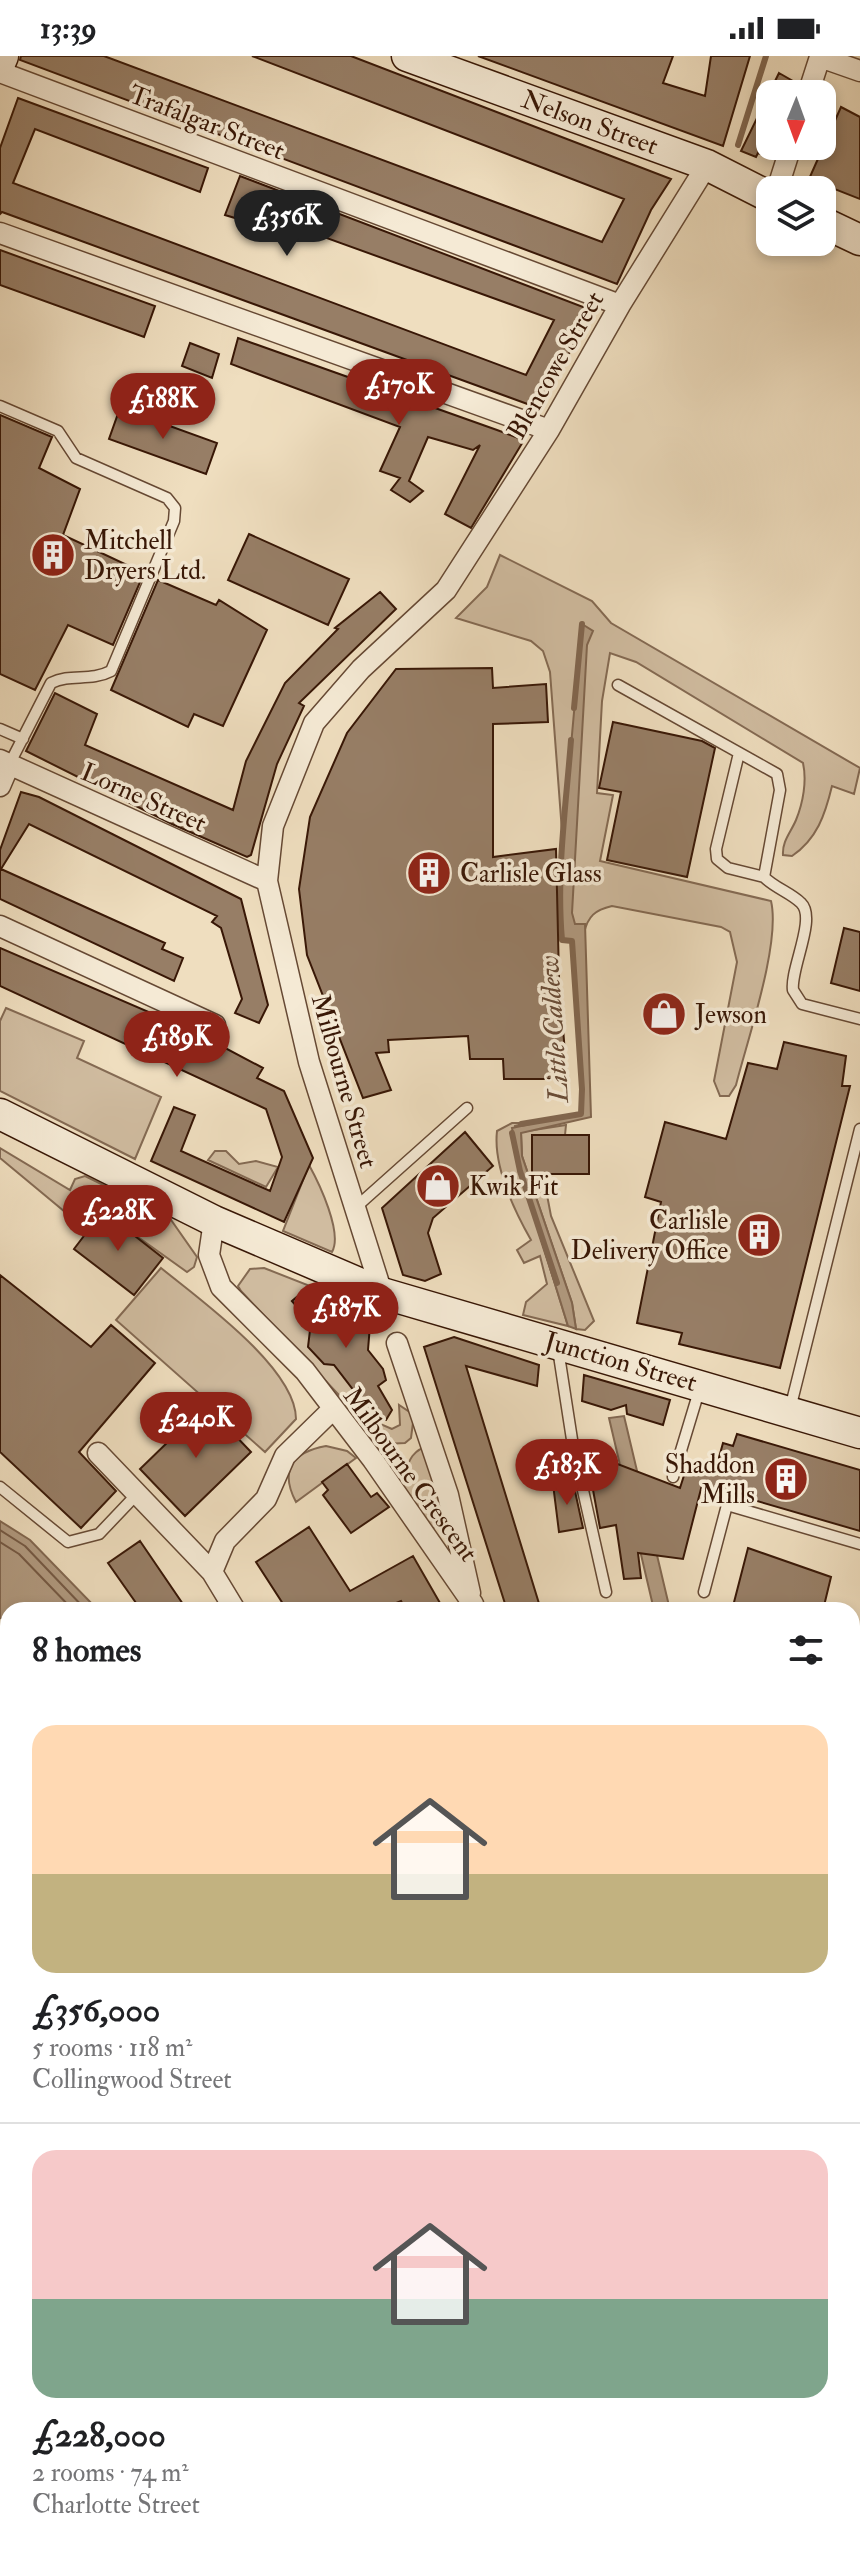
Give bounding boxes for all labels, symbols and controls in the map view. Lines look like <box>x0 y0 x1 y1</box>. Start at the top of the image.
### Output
text: 13:39 <box>40 10 97 47</box>
street label: Trafalgar Street <box>124 79 289 167</box>
north arrow <box>756 80 836 160</box>
map controls <box>756 80 836 256</box>
street label: Nelson Street <box>517 83 662 162</box>
button: layers <box>756 176 836 256</box>
pin: £356K <box>231 190 343 258</box>
text: £356K <box>252 200 322 232</box>
street label: Blencowe Street <box>501 286 611 445</box>
pin: £170K <box>343 359 455 427</box>
text: £170K <box>364 369 434 401</box>
pin: £188K <box>107 373 219 441</box>
text: £188K <box>128 383 198 415</box>
place label: Mitchell Dryers Ltd. <box>84 525 206 587</box>
building icon: Mitchell Dryers Ltd. <box>29 531 77 579</box>
street label: Lorne Street <box>76 756 211 840</box>
building icon: Carlisle Glass <box>405 849 453 897</box>
place label: Carlisle Glass <box>460 858 602 890</box>
water label: Little Caldew <box>532 954 577 1105</box>
shop icon: Jewson <box>640 990 688 1038</box>
street label: Milbourne Street <box>304 991 384 1172</box>
place label: Jewson <box>694 999 767 1031</box>
pin: £189K <box>121 1011 233 1079</box>
text: £189K <box>142 1021 212 1053</box>
shop icon: Kwik Fit <box>414 1162 462 1210</box>
place label: Kwik Fit <box>469 1171 559 1203</box>
pin: £228K <box>62 1185 174 1253</box>
text: £228K <box>81 1195 155 1227</box>
place label: Carlisle Delivery Office <box>571 1205 728 1267</box>
building icon: Carlisle Delivery Office <box>735 1211 783 1259</box>
pin: £187K <box>290 1282 402 1350</box>
text: £187K <box>311 1292 381 1324</box>
street label: Junction Street <box>540 1325 700 1399</box>
street label: Milbourne Crescent <box>336 1381 484 1568</box>
pin: £240K <box>140 1392 252 1460</box>
text: £240K <box>158 1402 234 1434</box>
pin: £183K <box>511 1439 623 1507</box>
text: £183K <box>533 1449 601 1481</box>
place label: Shaddon Mills <box>665 1449 755 1511</box>
building icon: Shaddon Mills <box>762 1455 810 1503</box>
icon: filters <box>784 1628 828 1672</box>
text: 8 homes <box>32 1629 141 1672</box>
icon: home <box>358 1777 502 1921</box>
text: £356,000 <box>32 1989 160 2032</box>
text: 5 rooms · 118 m² <box>32 2032 192 2064</box>
text: Collingwood Street <box>32 2064 232 2096</box>
icon: home <box>358 2202 502 2346</box>
text: £228,000 <box>32 2414 166 2457</box>
text: 2 rooms · 74 m² <box>32 2457 189 2489</box>
text: Charlotte Street <box>32 2489 200 2521</box>

